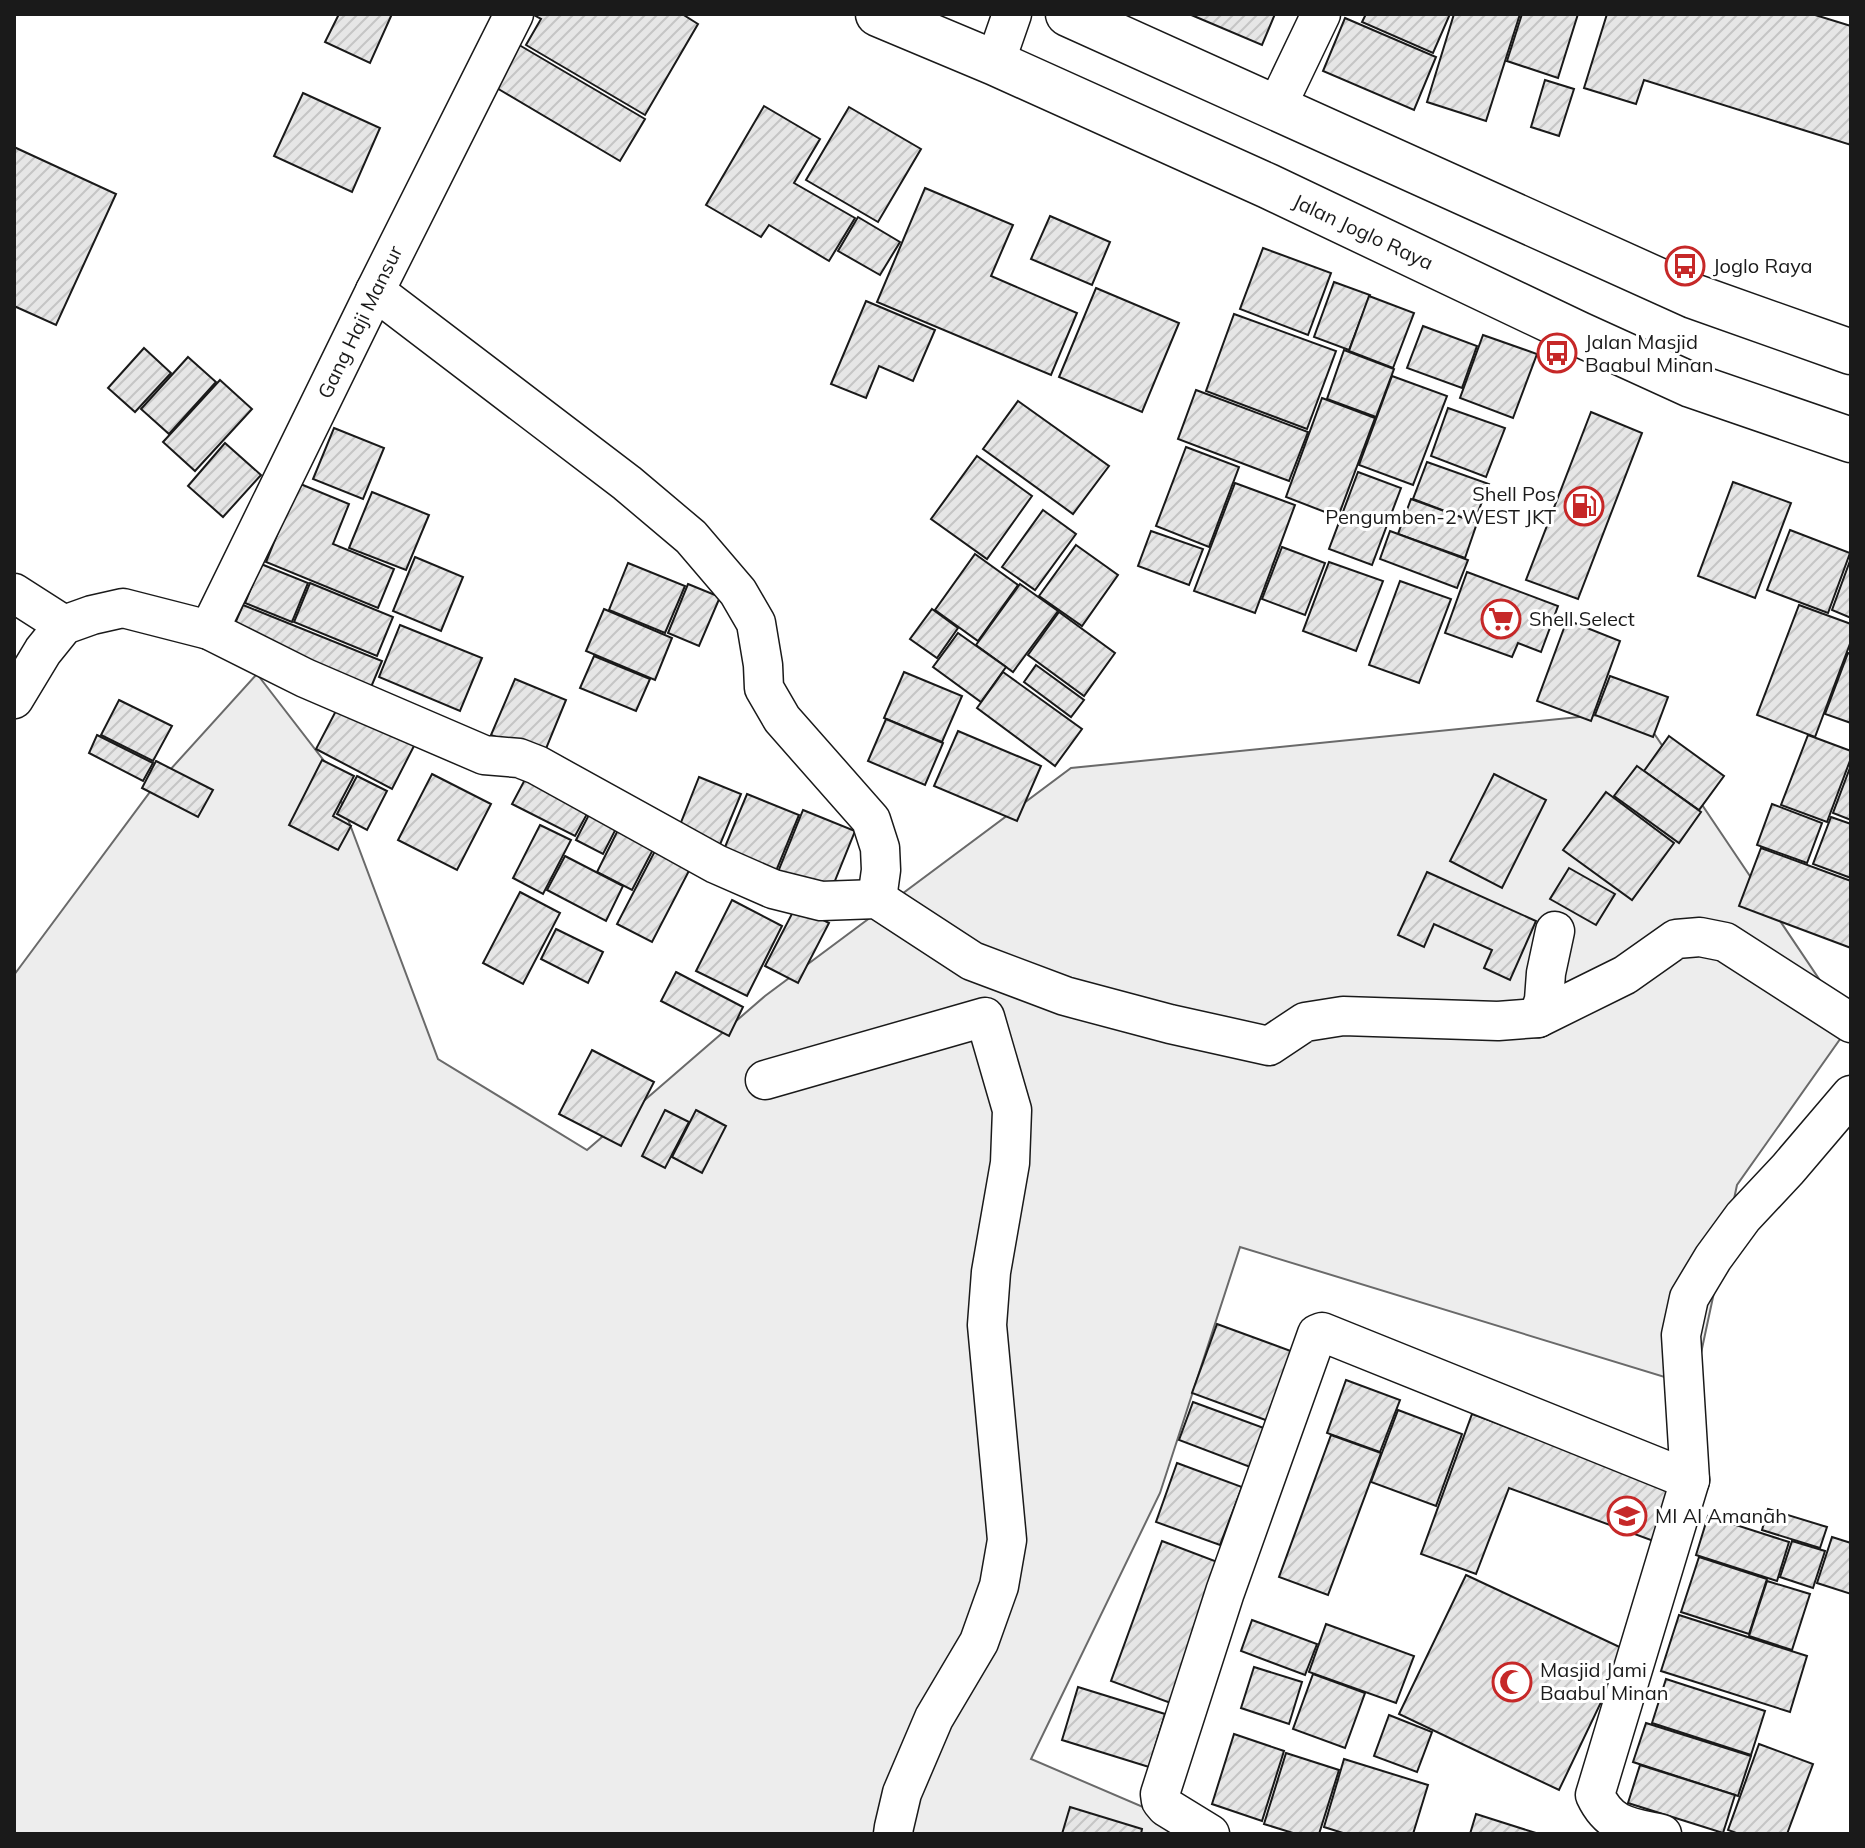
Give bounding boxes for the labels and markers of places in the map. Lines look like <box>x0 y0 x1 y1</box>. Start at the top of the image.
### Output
bus stop icon: Joglo Raya <box>1664 245 1706 287</box>
place label: Joglo Raya <box>1713 253 1813 278</box>
place label: Jalan Masjid Baabul Minan <box>1585 329 1713 377</box>
bus stop icon: Jalan Masjid Baabul Minan <box>1536 332 1578 374</box>
place label: Shell Pos Pengumben-2 WEST JKT <box>1325 481 1556 529</box>
fuel station icon: Shell Pos Pengumben-2 WEST JKT <box>1563 485 1605 527</box>
supermarket icon: Shell Select <box>1480 598 1522 640</box>
place label: Shell Select <box>1529 606 1635 631</box>
school or university icon: MI Al Amanah <box>1606 1495 1648 1537</box>
place label: MI Al Amanah <box>1655 1503 1787 1528</box>
place label: Masjid Jami Baabul Minan <box>1540 1657 1668 1705</box>
mosque icon: Masjid Jami Baabul Minan <box>1491 1661 1533 1703</box>

